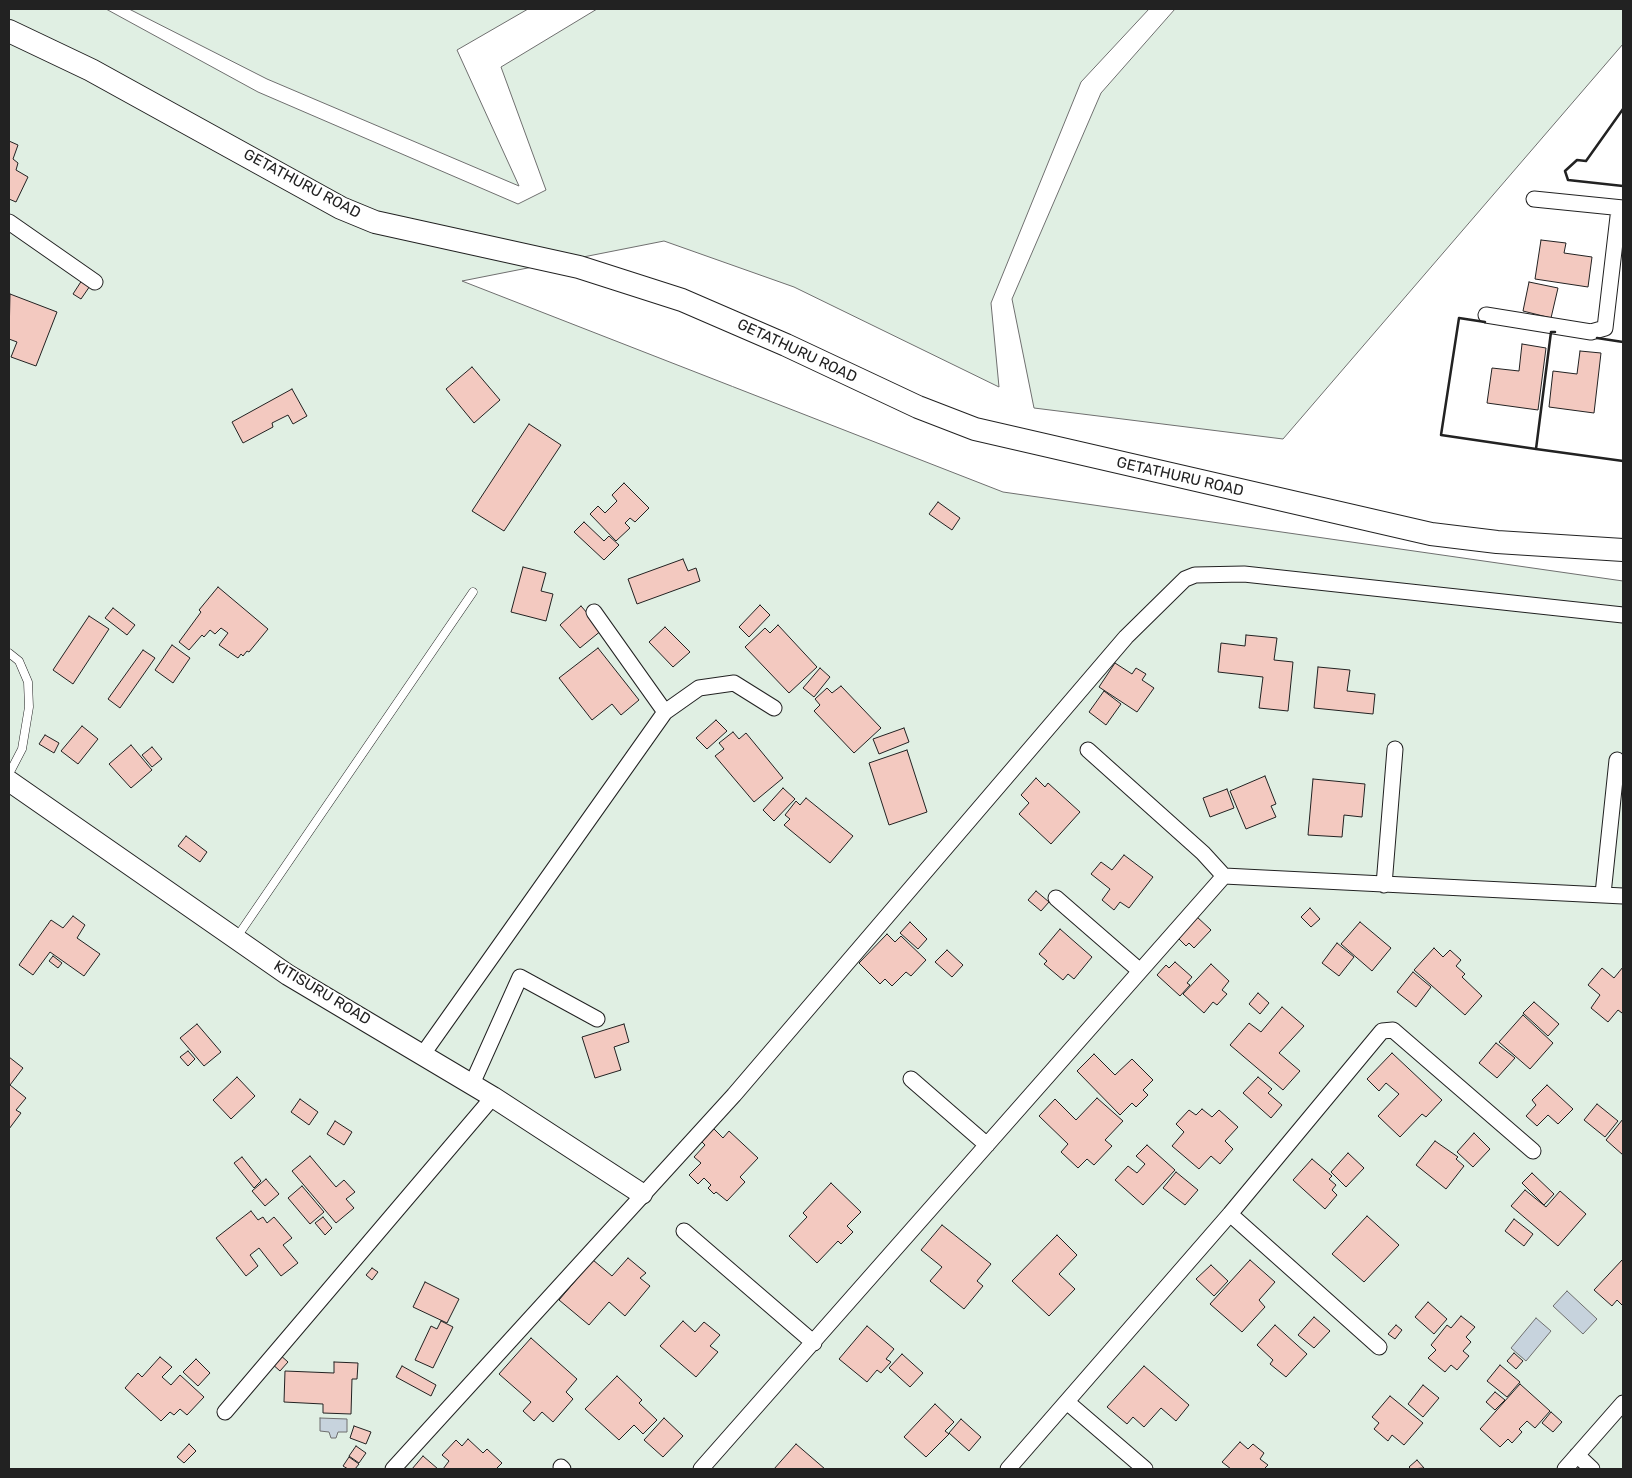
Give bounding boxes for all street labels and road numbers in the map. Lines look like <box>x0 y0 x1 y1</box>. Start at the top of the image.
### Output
street label: GETATHURU ROAD <box>240 146 364 222</box>
street label: GETATHURU ROAD <box>734 315 860 387</box>
street label: GETATHURU ROAD <box>1115 454 1245 500</box>
street label: KITISURU ROAD <box>270 957 374 1029</box>

